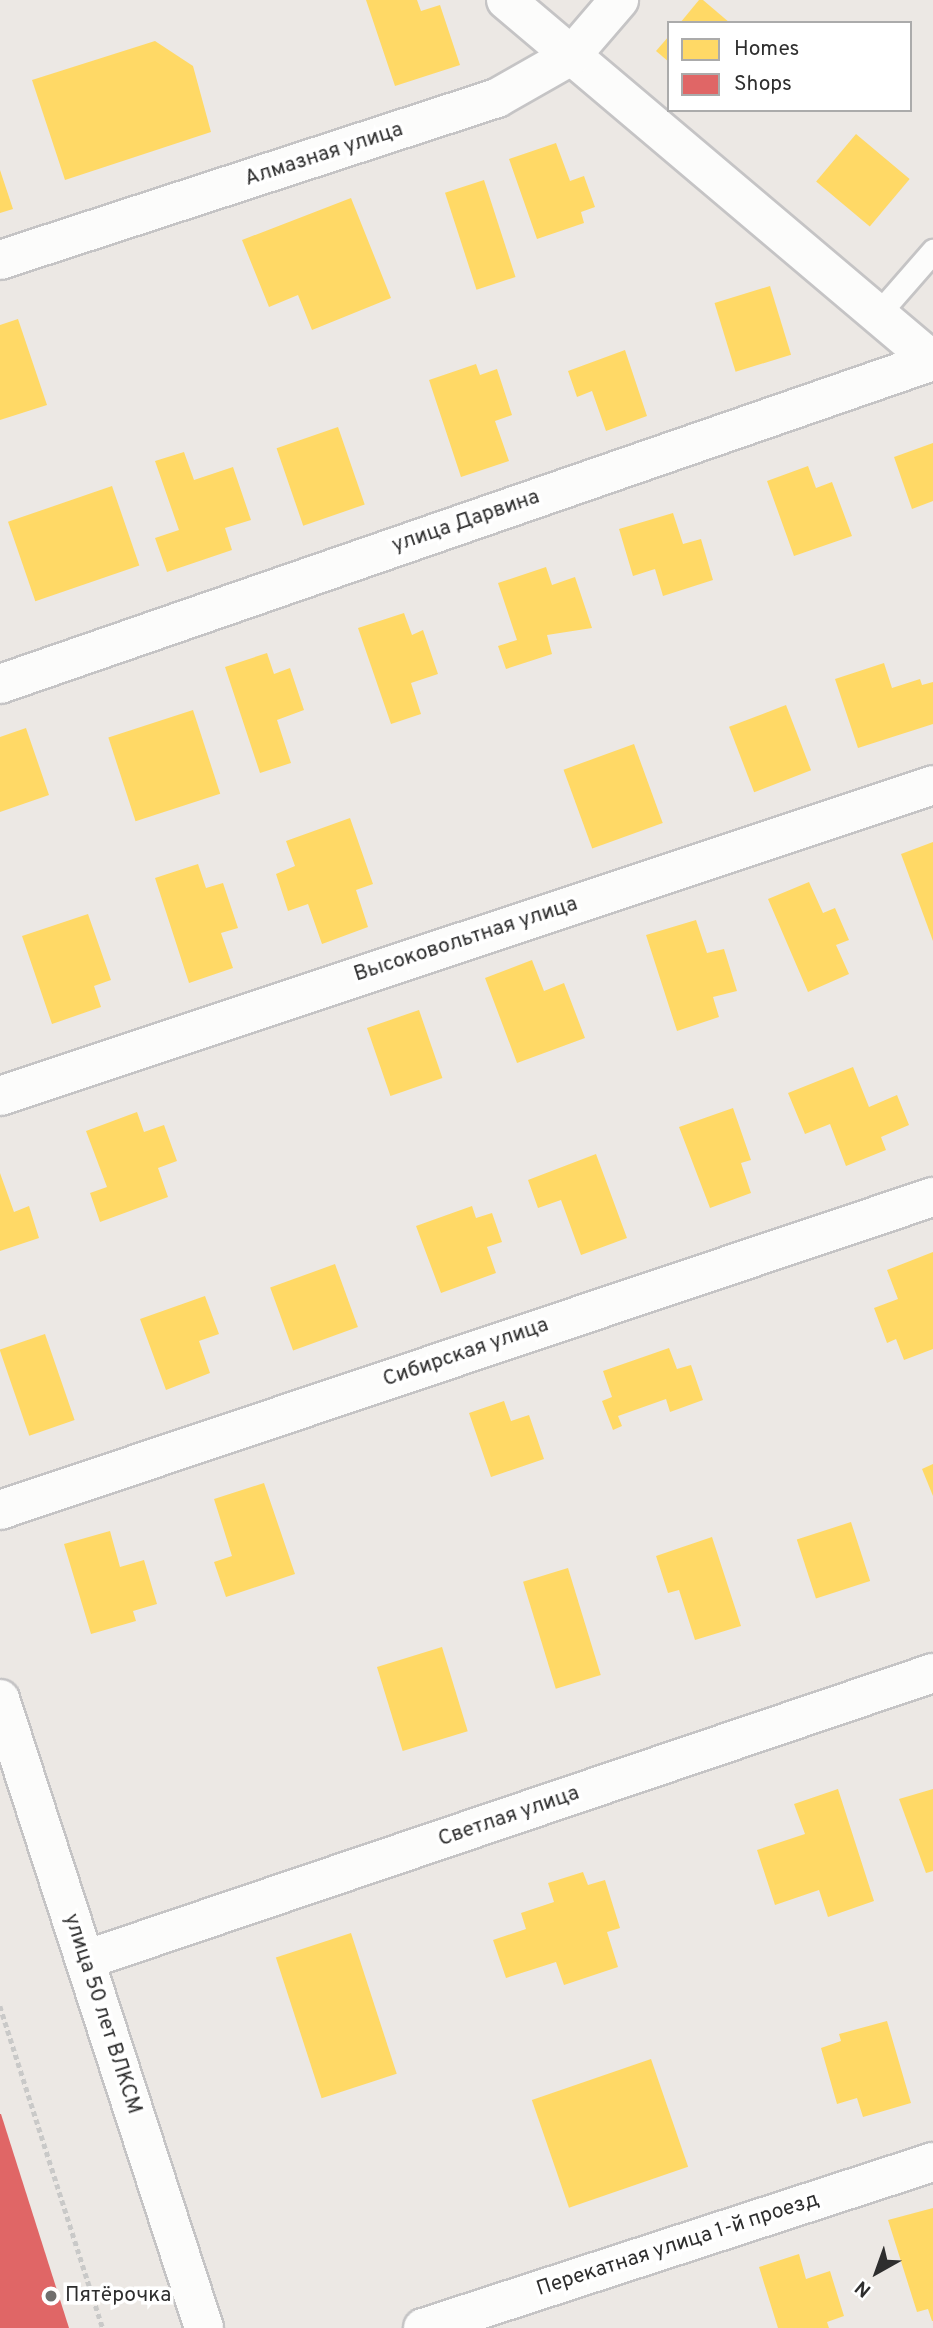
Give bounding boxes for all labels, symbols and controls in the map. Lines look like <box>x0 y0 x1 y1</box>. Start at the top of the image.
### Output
legend <box>667 21 912 112</box>
text: Homes <box>734 36 799 63</box>
text: Shops <box>734 71 792 98</box>
street label: Алмазная улица <box>242 118 406 192</box>
street label: улица Дарвина <box>389 485 543 559</box>
street label: Высоковольтная улица <box>351 892 581 988</box>
street label: Сибирская улица <box>380 1313 552 1393</box>
street label: Светлая улица <box>435 1781 583 1853</box>
street label: улица 50 лет ВЛКСМ <box>58 1911 146 2117</box>
street label: Перекатная улица 1-й проезд <box>534 2187 822 2303</box>
north arrow <box>842 2237 912 2307</box>
text: N <box>851 2275 876 2302</box>
place label: Пятёрочка <box>65 2283 171 2309</box>
marker: Пятёрочка <box>43 2288 59 2304</box>

